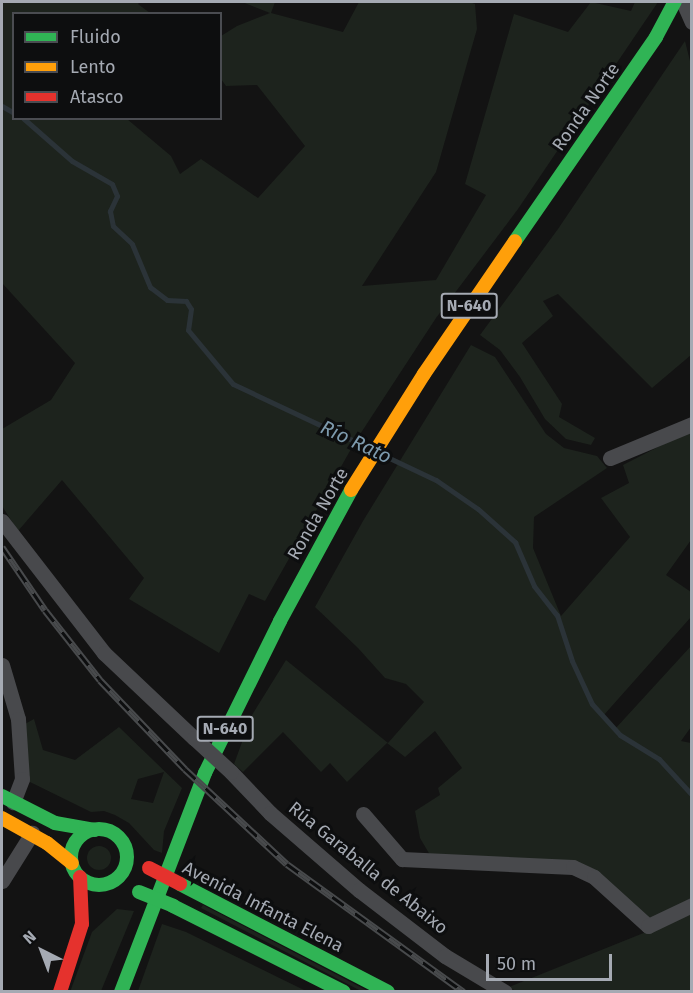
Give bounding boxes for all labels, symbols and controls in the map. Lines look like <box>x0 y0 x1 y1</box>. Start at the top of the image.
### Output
legend <box>12 12 222 120</box>
text: Fluido <box>70 26 121 48</box>
text: Lento <box>70 56 116 78</box>
street label: Ronda Norte <box>548 59 624 155</box>
text: Atasco <box>70 86 123 108</box>
road number: N-640 <box>440 293 498 319</box>
water label: Río Rato <box>317 415 395 469</box>
street label: Ronda Norte <box>283 464 353 564</box>
road number: N-640 <box>196 716 254 742</box>
street label: Rúa Garaballa de Abaixo <box>284 797 452 939</box>
street label: Avenida Infanta Elena <box>179 857 347 957</box>
north arrow <box>12 921 72 981</box>
text: N <box>19 927 40 948</box>
scale bar <box>489 942 615 980</box>
text: 50 m <box>497 953 536 975</box>

